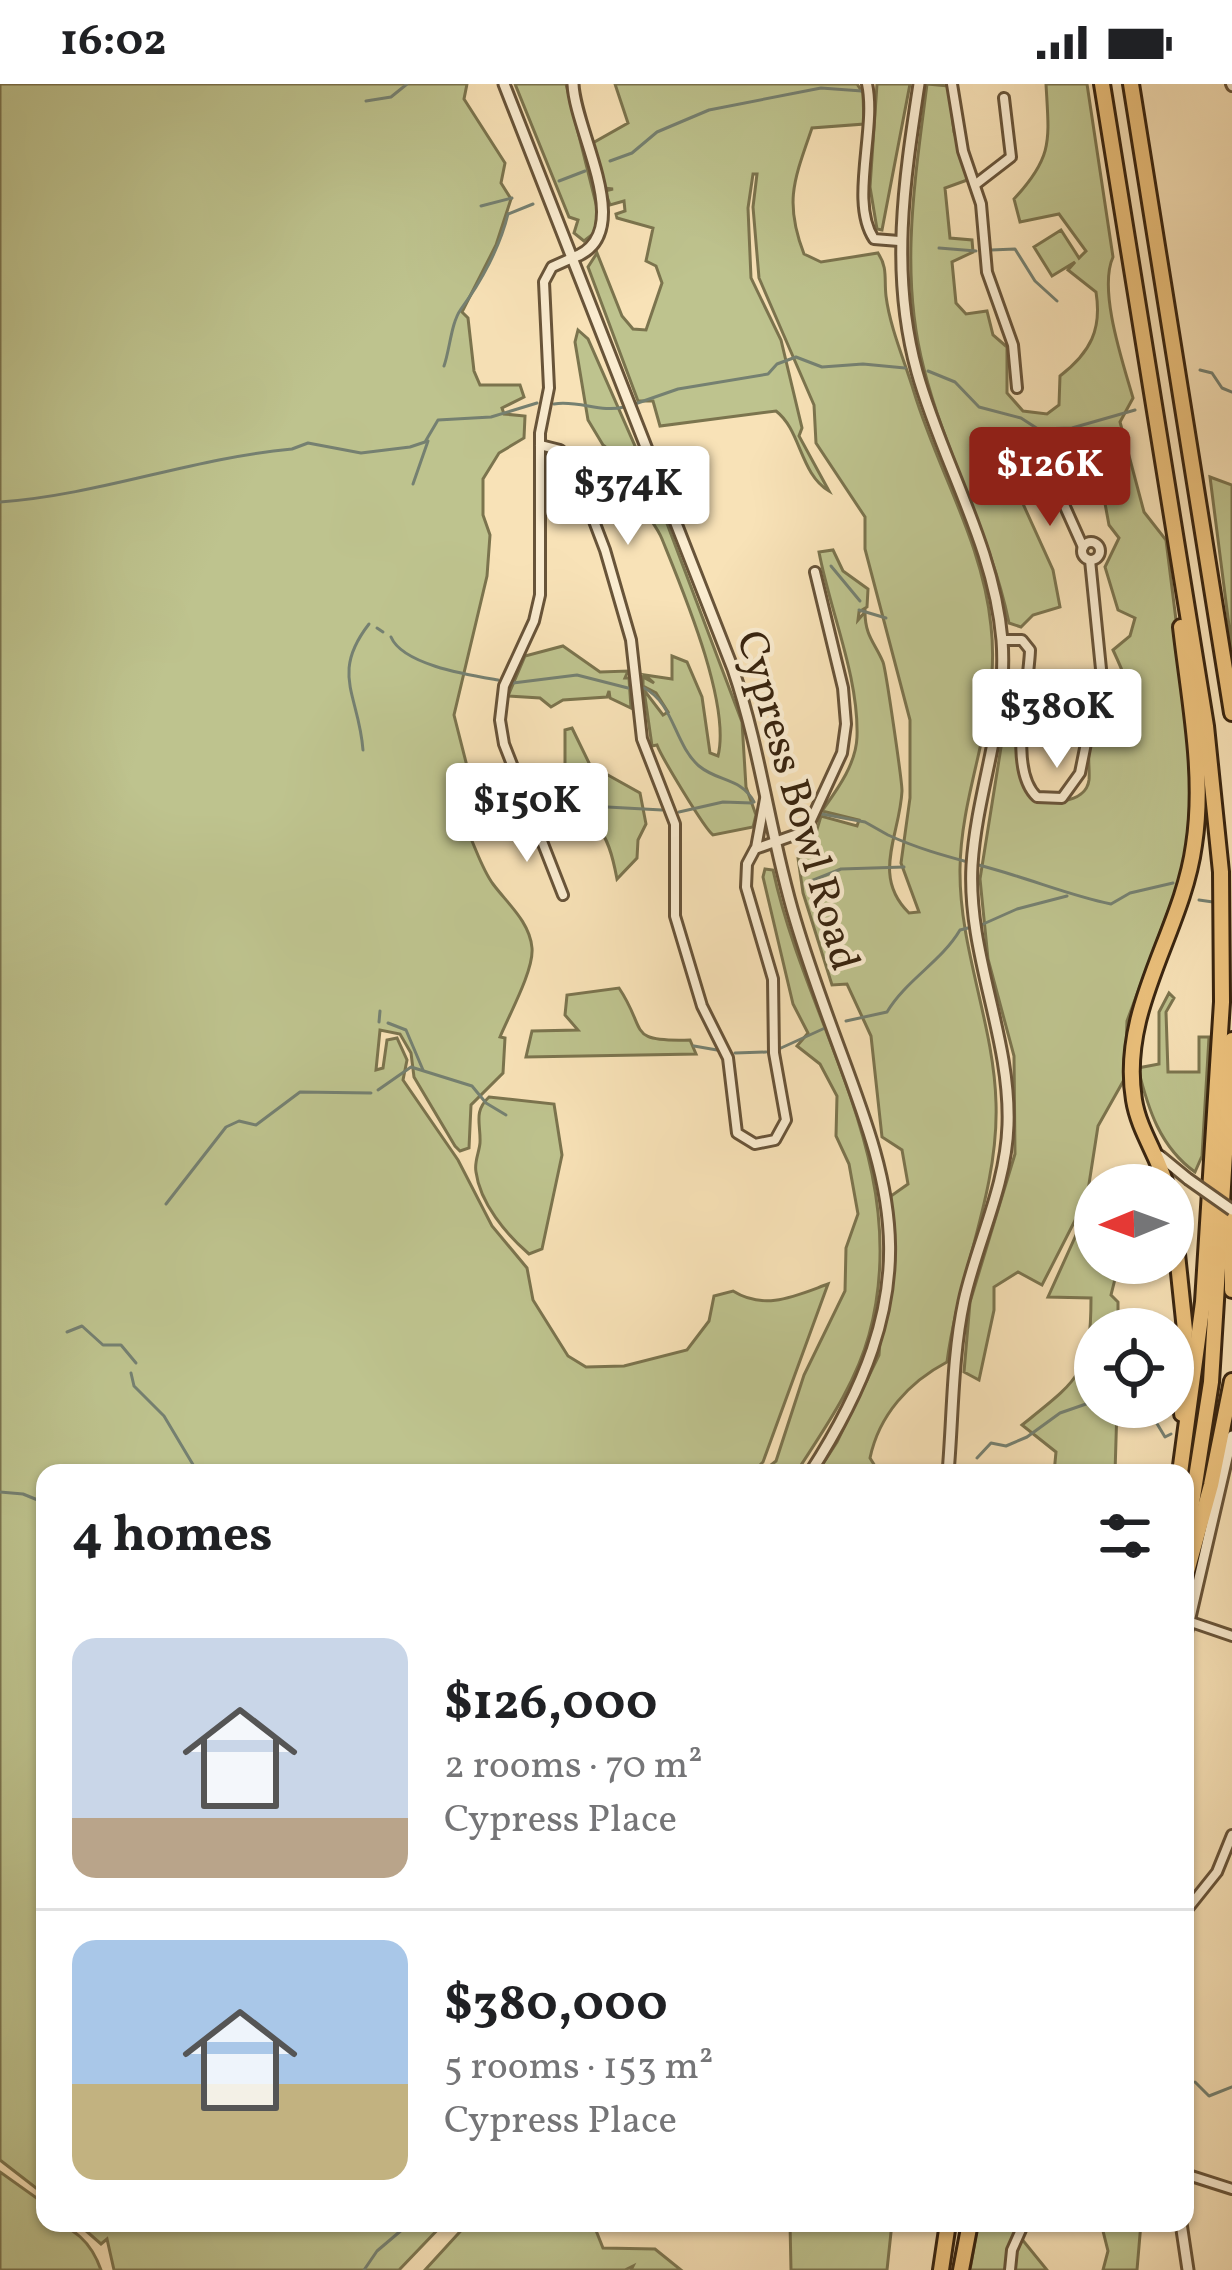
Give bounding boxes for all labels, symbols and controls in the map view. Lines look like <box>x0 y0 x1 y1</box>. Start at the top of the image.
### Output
text: 16:02 <box>60 11 167 74</box>
pin: $126K <box>966 427 1134 529</box>
text: $126K <box>996 439 1104 493</box>
pin: $374K <box>544 446 712 548</box>
text: $374K <box>573 458 683 512</box>
street label: Cypress Bowl Road <box>719 625 872 978</box>
pin: $380K <box>973 669 1141 771</box>
text: $380K <box>999 681 1115 735</box>
pin: $150K <box>443 763 611 865</box>
text: $150K <box>473 775 581 829</box>
north arrow <box>1074 1164 1194 1284</box>
map controls <box>1074 1164 1194 1428</box>
button: locate <box>1074 1308 1194 1428</box>
text: 4 homes <box>72 1501 273 1572</box>
icon: filters <box>1092 1503 1158 1569</box>
text: $126,000 <box>444 1669 657 1740</box>
icon: home <box>168 1686 312 1830</box>
text: 2 rooms · 70 m² <box>444 1740 703 1794</box>
text: Cypress Place <box>444 1794 677 1848</box>
text: $380,000 <box>444 1970 668 2041</box>
icon: home <box>168 1988 312 2132</box>
text: 5 rooms · 153 m² <box>444 2041 714 2095</box>
text: Cypress Place <box>444 2095 677 2149</box>

